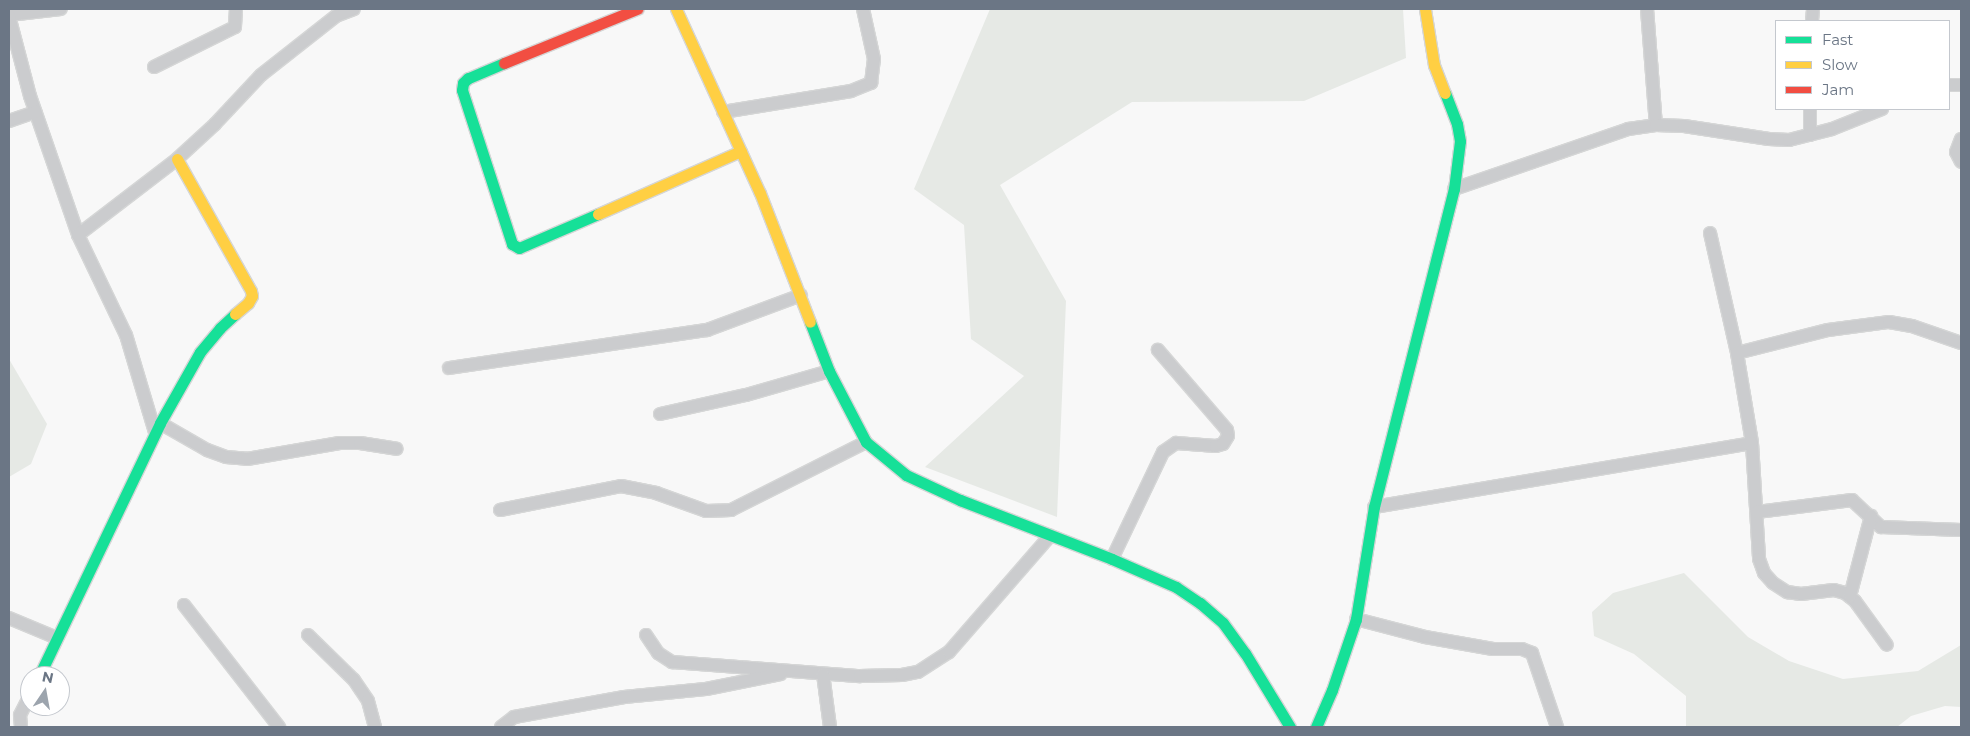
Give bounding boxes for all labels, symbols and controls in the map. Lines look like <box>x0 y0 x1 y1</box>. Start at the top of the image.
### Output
legend <box>1775 20 1950 110</box>
text: Fast <box>1822 30 1853 49</box>
text: Slow <box>1822 55 1858 74</box>
text: Jam <box>1822 80 1854 99</box>
north arrow <box>20 666 70 716</box>
text: N <box>41 667 55 687</box>

